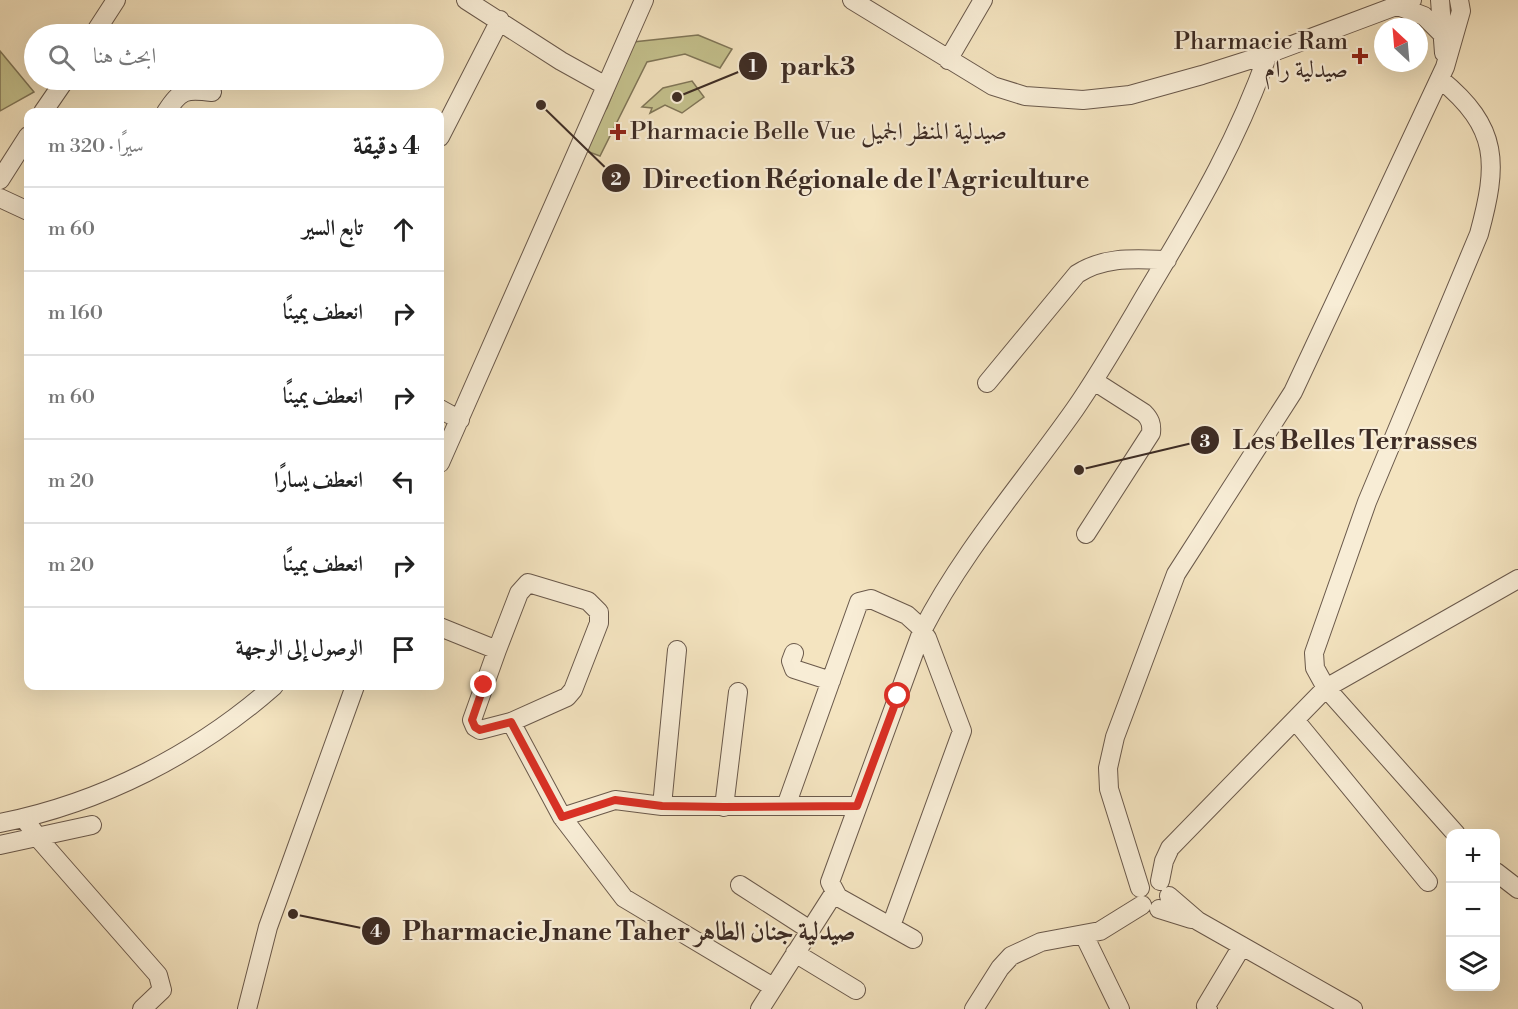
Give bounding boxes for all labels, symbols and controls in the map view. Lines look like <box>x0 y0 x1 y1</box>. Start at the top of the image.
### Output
north arrow <box>1374 18 1428 72</box>
search box <box>24 24 444 90</box>
place label: Pharmacie Ram صيدلية رام <box>1174 27 1348 90</box>
icon: search <box>45 41 78 74</box>
text: ابحث هنا <box>93 43 156 70</box>
callout: park3 <box>738 44 867 88</box>
marker: Pharmacie Ram صيدلية رام <box>1353 49 1367 63</box>
text: park3 <box>781 51 855 83</box>
text: 1 <box>749 55 758 78</box>
place label: Pharmacie Belle Vue صيدلية المنظر الجميل <box>630 117 1007 148</box>
marker: Pharmacie Belle Vue صيدلية المنظر الجميل <box>611 125 625 139</box>
text: 4 دقيقة <box>353 130 420 162</box>
text: سيرًا · 320 m <box>48 134 144 159</box>
callout: Direction Régionale de l'Agriculture <box>601 156 1102 200</box>
text: Direction Régionale de l'Agriculture <box>643 164 1089 196</box>
text: 2 <box>610 168 622 191</box>
icon: ahead <box>387 213 420 246</box>
text: تابع السير <box>302 215 363 242</box>
text: 60 m <box>48 217 95 242</box>
icon: right <box>387 297 420 330</box>
text: انعطف يمينًا <box>283 299 363 326</box>
text: 160 m <box>48 301 103 326</box>
icon: right <box>387 381 420 414</box>
text: انعطف يمينًا <box>283 383 363 410</box>
text: 60 m <box>48 385 95 410</box>
callout: Les Belles Terrasses <box>1190 418 1489 462</box>
text: Les Belles Terrasses <box>1232 425 1478 457</box>
text: 3 <box>1200 430 1211 453</box>
icon: left <box>387 465 420 498</box>
text: انعطف يسارًا <box>274 467 363 494</box>
text: 20 m <box>48 469 94 494</box>
icon: right <box>387 549 420 582</box>
text: انعطف يمينًا <box>283 551 363 578</box>
text: 20 m <box>48 553 94 578</box>
icon: arrive <box>387 633 420 666</box>
text: الوصول إلى الوجهة <box>235 635 363 662</box>
route end <box>470 671 496 697</box>
route start <box>884 682 910 708</box>
map controls <box>1446 829 1500 991</box>
button: + <box>1446 829 1500 883</box>
button: − <box>1446 883 1500 937</box>
callout: Pharmacie Jnane Taher صيدلية جنان الطاهر <box>361 909 868 953</box>
text: Pharmacie Jnane Taher صيدلية جنان الطاهر <box>402 916 856 948</box>
text: 4 <box>370 920 382 943</box>
button: layers <box>1446 937 1500 991</box>

